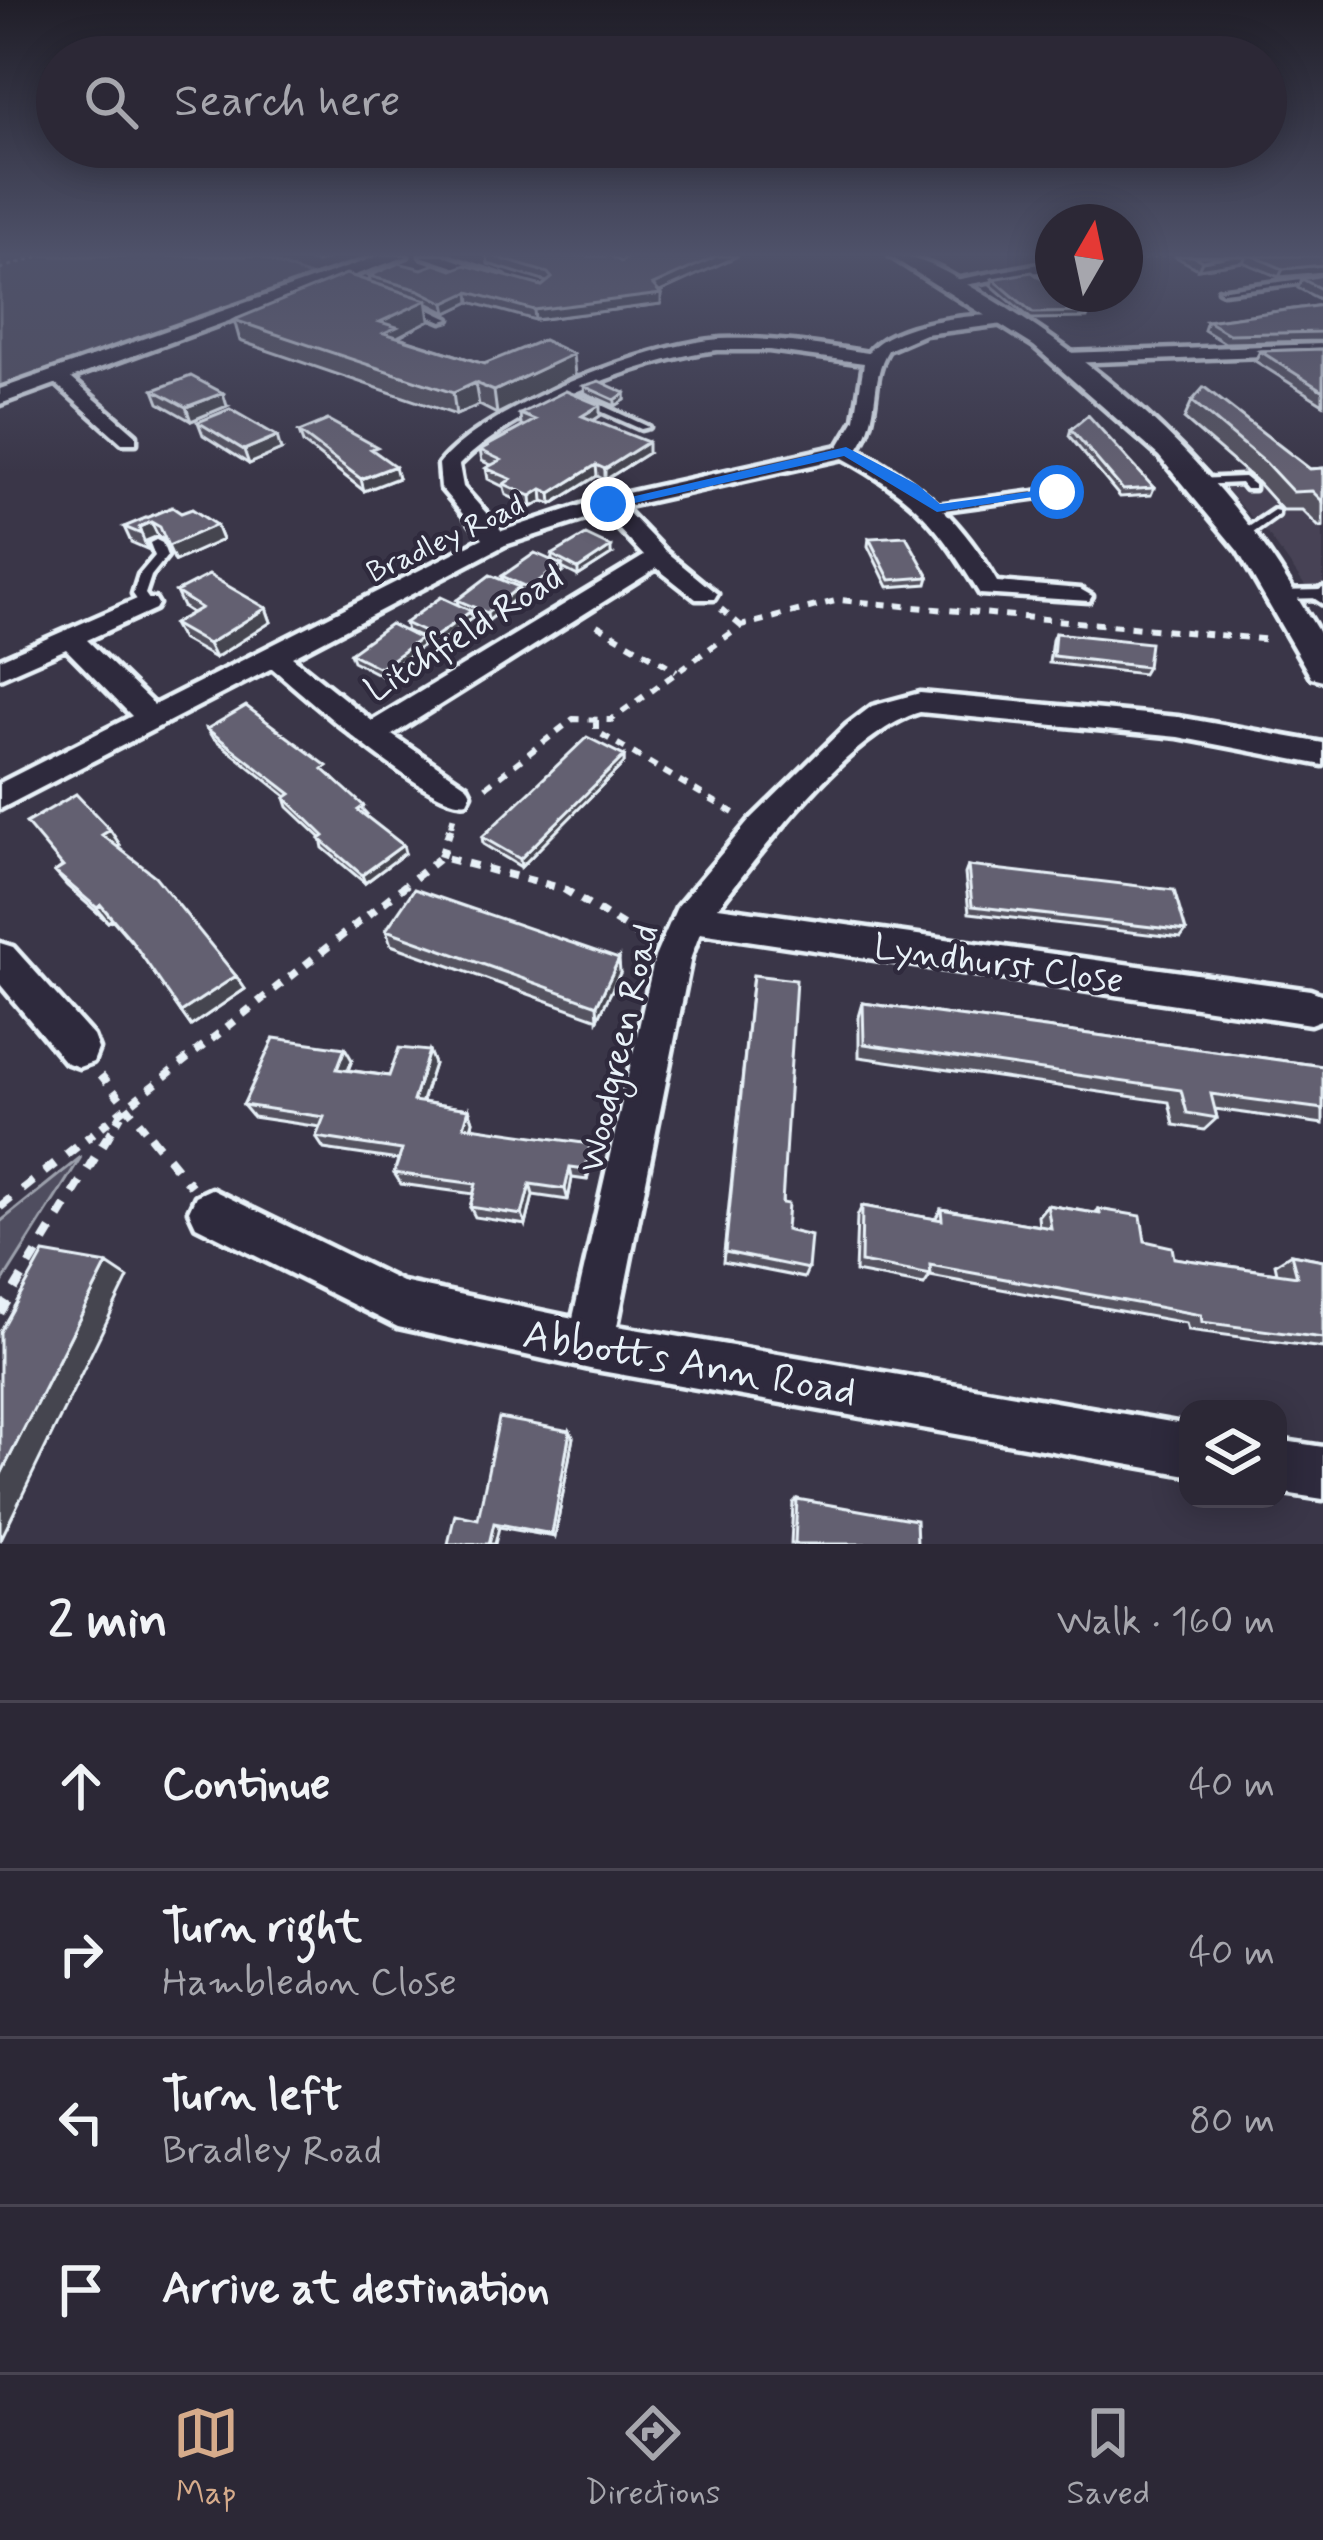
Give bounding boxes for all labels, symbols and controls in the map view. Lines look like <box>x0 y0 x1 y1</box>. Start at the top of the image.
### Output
search box <box>36 36 1287 168</box>
icon: search <box>78 69 144 135</box>
text: Search here <box>174 73 401 132</box>
north arrow <box>1035 204 1143 312</box>
route start <box>1030 465 1084 519</box>
route end <box>581 477 635 531</box>
street label: Bradley Road <box>361 486 531 593</box>
street label: Litchfield Road <box>357 555 573 715</box>
street label: Woodgreen Road <box>569 920 674 1178</box>
street label: Lyndhurst Close <box>871 925 1126 1006</box>
street label: Abbotts Ann Road <box>519 1308 860 1421</box>
map controls <box>1179 1400 1287 1508</box>
button: layers <box>1179 1400 1287 1508</box>
text: 2 min <box>48 1589 168 1655</box>
text: Walk · 160 m <box>1057 1597 1275 1648</box>
icon: ahead <box>48 1753 114 1819</box>
text: Continue <box>162 1756 330 1815</box>
text: 40 m <box>1188 1760 1275 1811</box>
text: Turn right <box>162 1899 362 1958</box>
icon: right <box>48 1921 114 1987</box>
text: 40 m <box>1188 1928 1275 1979</box>
text: Hambledon Close <box>162 1958 457 2009</box>
text: Turn left <box>162 2067 342 2126</box>
icon: left <box>48 2089 114 2155</box>
text: 80 m <box>1189 2096 1275 2147</box>
text: Bradley Road <box>162 2126 382 2177</box>
icon: arrive <box>48 2257 114 2323</box>
text: Arrive at destination <box>162 2260 550 2319</box>
tab: Map <box>173 2400 239 2516</box>
tab: Directions <box>585 2400 721 2516</box>
tab: Saved <box>1067 2400 1150 2516</box>

